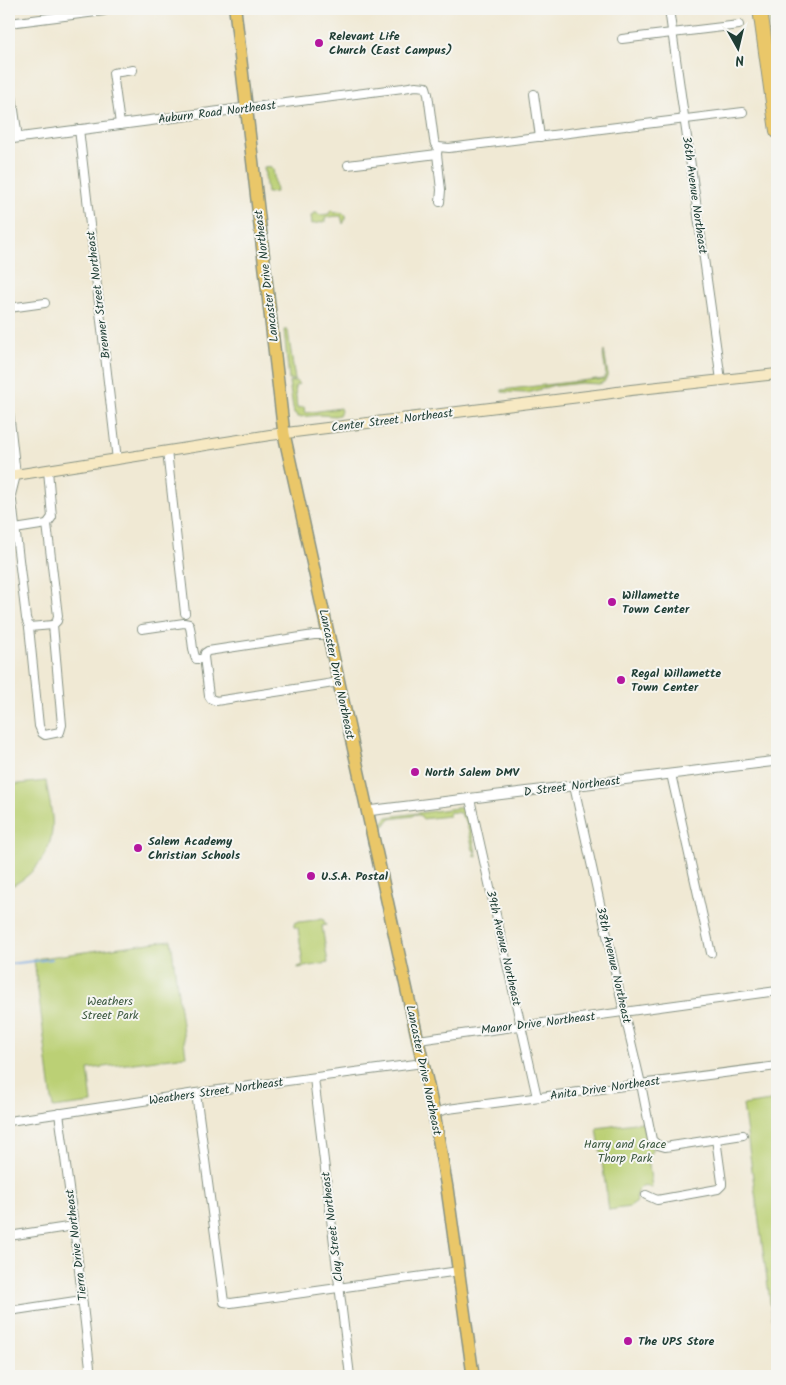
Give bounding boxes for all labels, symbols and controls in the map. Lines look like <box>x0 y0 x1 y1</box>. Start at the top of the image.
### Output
north arrow <box>714 22 764 72</box>
place label: Relevant Life Church (East Campus) <box>329 27 452 60</box>
marker: Relevant Life Church (East Campus) <box>313 37 325 49</box>
text: N <box>734 48 746 71</box>
street label: Auburn Road Northeast <box>157 96 277 129</box>
street label: 36th Avenue Northeast <box>677 135 712 256</box>
street label: Lancaster Drive Northeast <box>249 209 284 343</box>
street label: Brenner Street Northeast <box>81 230 116 360</box>
street label: Center Street Northeast <box>330 404 454 437</box>
place label: Willamette Town Center <box>622 586 690 619</box>
marker: Willamette Town Center <box>606 596 618 608</box>
street label: Lancaster Drive Northeast <box>313 607 360 741</box>
place label: Regal Willamette Town Center <box>631 664 721 697</box>
marker: Regal Willamette Town Center <box>615 674 627 686</box>
place label: North Salem DMV <box>425 763 520 782</box>
marker: North Salem DMV <box>409 766 421 778</box>
street label: D Street Northeast <box>523 771 622 802</box>
place label: Salem Academy Christian Schools <box>148 832 241 865</box>
marker: Salem Academy Christian Schools <box>132 842 144 854</box>
place label: U.S.A. Postal <box>321 867 389 886</box>
marker: U.S.A. Postal <box>305 870 317 882</box>
street label: 39th Avenue Northeast <box>481 888 526 1008</box>
street label: 38th Avenue Northeast <box>591 905 636 1026</box>
park label: Weathers Street Park <box>82 992 139 1025</box>
street label: Lancaster Drive Northeast <box>400 1003 447 1137</box>
street label: Manor Drive Northeast <box>480 1007 597 1040</box>
street label: Anita Drive Northeast <box>549 1071 662 1106</box>
street label: Weathers Street Northeast <box>148 1073 285 1110</box>
park label: Harry and Grace Thorp Park <box>584 1135 667 1168</box>
street label: Clay Street Northeast <box>316 1170 349 1283</box>
street label: Tierra Drive Northeast <box>60 1188 93 1302</box>
place label: The UPS Store <box>638 1332 715 1351</box>
marker: The UPS Store <box>622 1335 634 1347</box>

